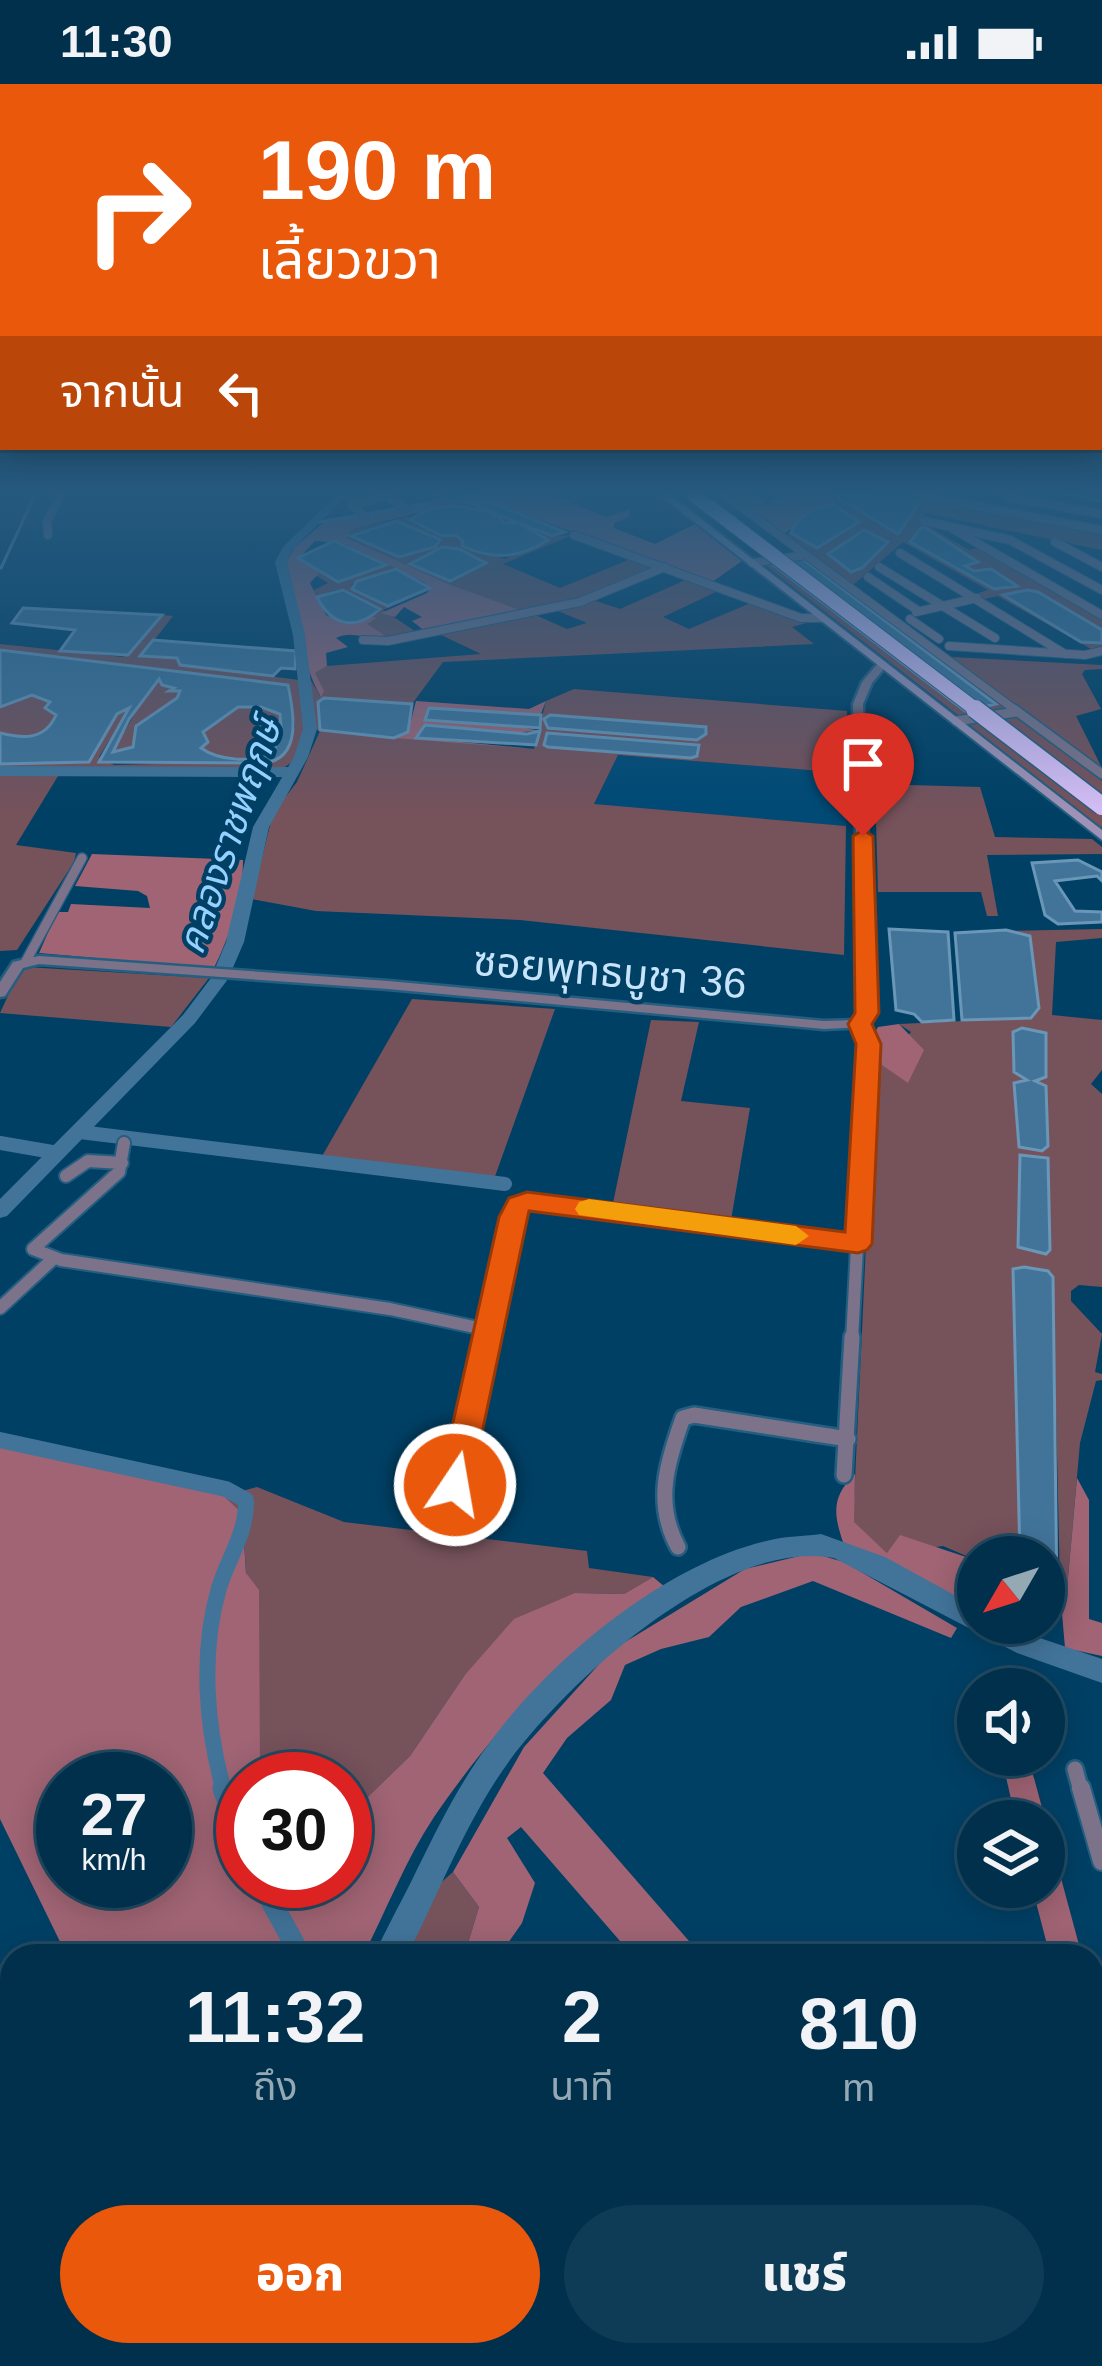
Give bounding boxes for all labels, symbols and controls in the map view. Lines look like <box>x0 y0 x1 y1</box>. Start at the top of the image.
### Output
text: 11:30 <box>60 16 173 67</box>
text: 190 m <box>258 123 496 217</box>
icon: right <box>60 132 216 288</box>
text: เลี้ยวขวา <box>258 229 441 289</box>
icon: left <box>208 360 274 426</box>
text: จากนั้น <box>60 366 184 417</box>
water label: คลองราชพฤกษ์ <box>169 707 291 959</box>
pin <box>812 713 914 836</box>
icon: arrive <box>830 731 896 797</box>
street label: ซอยพุทธบูชา 36 <box>471 937 748 1009</box>
position arrow <box>392 1422 518 1548</box>
north arrow <box>957 1536 1065 1644</box>
map controls <box>957 1536 1065 1908</box>
button: sound <box>957 1668 1065 1776</box>
speed limit sign: 30 <box>216 1752 372 1908</box>
text: 27 <box>81 1781 147 1848</box>
button: layers <box>957 1800 1065 1908</box>
text: km/h <box>81 1843 147 1876</box>
text: 11:32 <box>185 1977 365 2057</box>
text: 2 <box>562 1977 602 2057</box>
text: 810 <box>799 1984 919 2064</box>
text: ถึง <box>253 2065 297 2108</box>
text: นาที <box>550 2065 614 2108</box>
text: m <box>843 2066 875 2109</box>
button: ออก <box>60 2205 540 2343</box>
button: แชร์ <box>564 2205 1044 2343</box>

